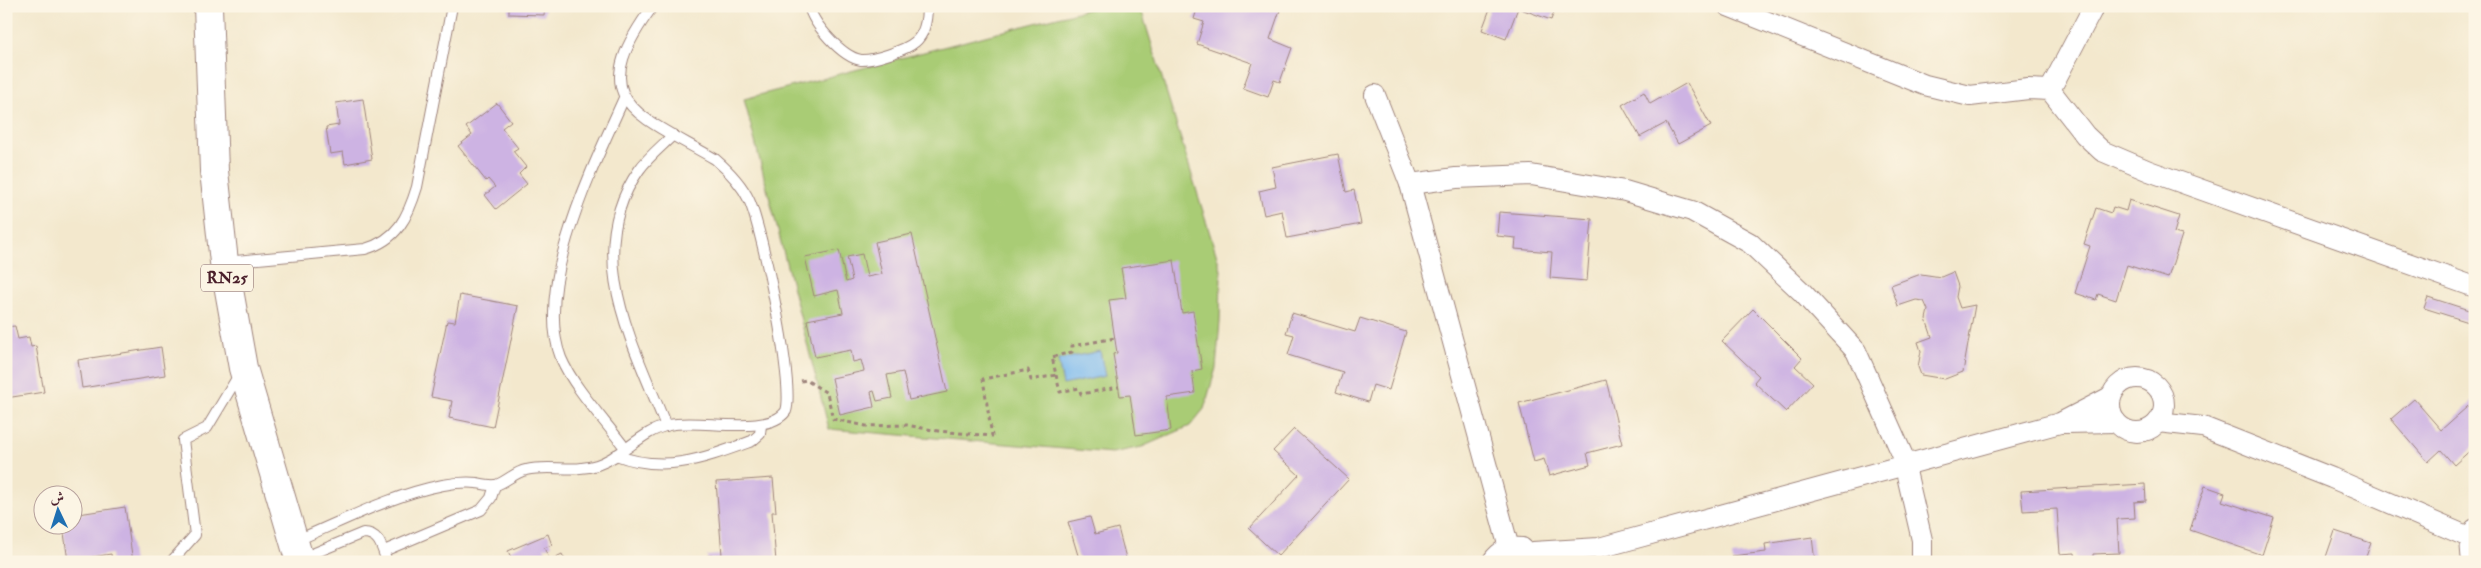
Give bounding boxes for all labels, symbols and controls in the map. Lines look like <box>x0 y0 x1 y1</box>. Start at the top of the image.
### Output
road number: RN25 <box>201 264 253 292</box>
north arrow <box>32 486 82 536</box>
text: ش <box>50 489 65 506</box>

